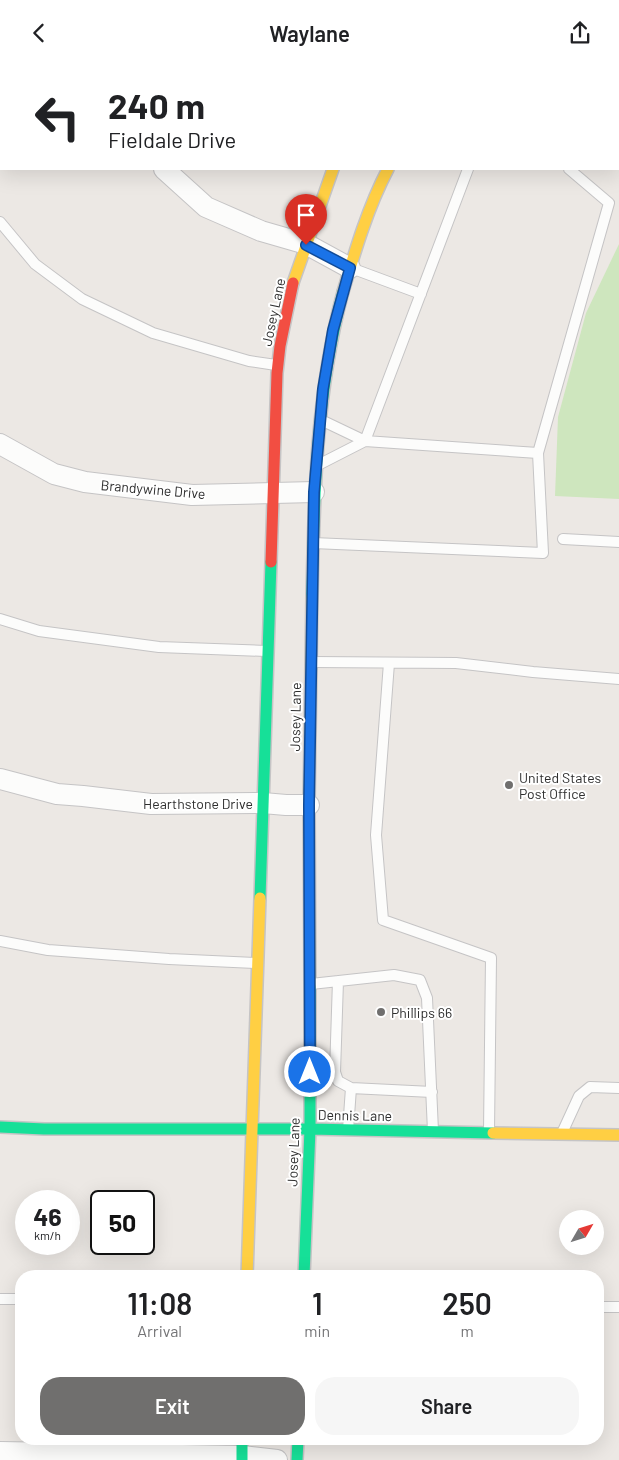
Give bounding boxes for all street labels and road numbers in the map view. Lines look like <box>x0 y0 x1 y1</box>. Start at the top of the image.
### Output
street label: Josey Lane <box>258 276 288 348</box>
street label: Brandywine Drive <box>100 476 206 502</box>
street label: Josey Lane <box>286 682 304 752</box>
street label: Hearthstone Drive <box>143 795 253 812</box>
street label: Dennis Lane <box>318 1106 392 1124</box>
street label: Josey Lane <box>283 1117 303 1187</box>

